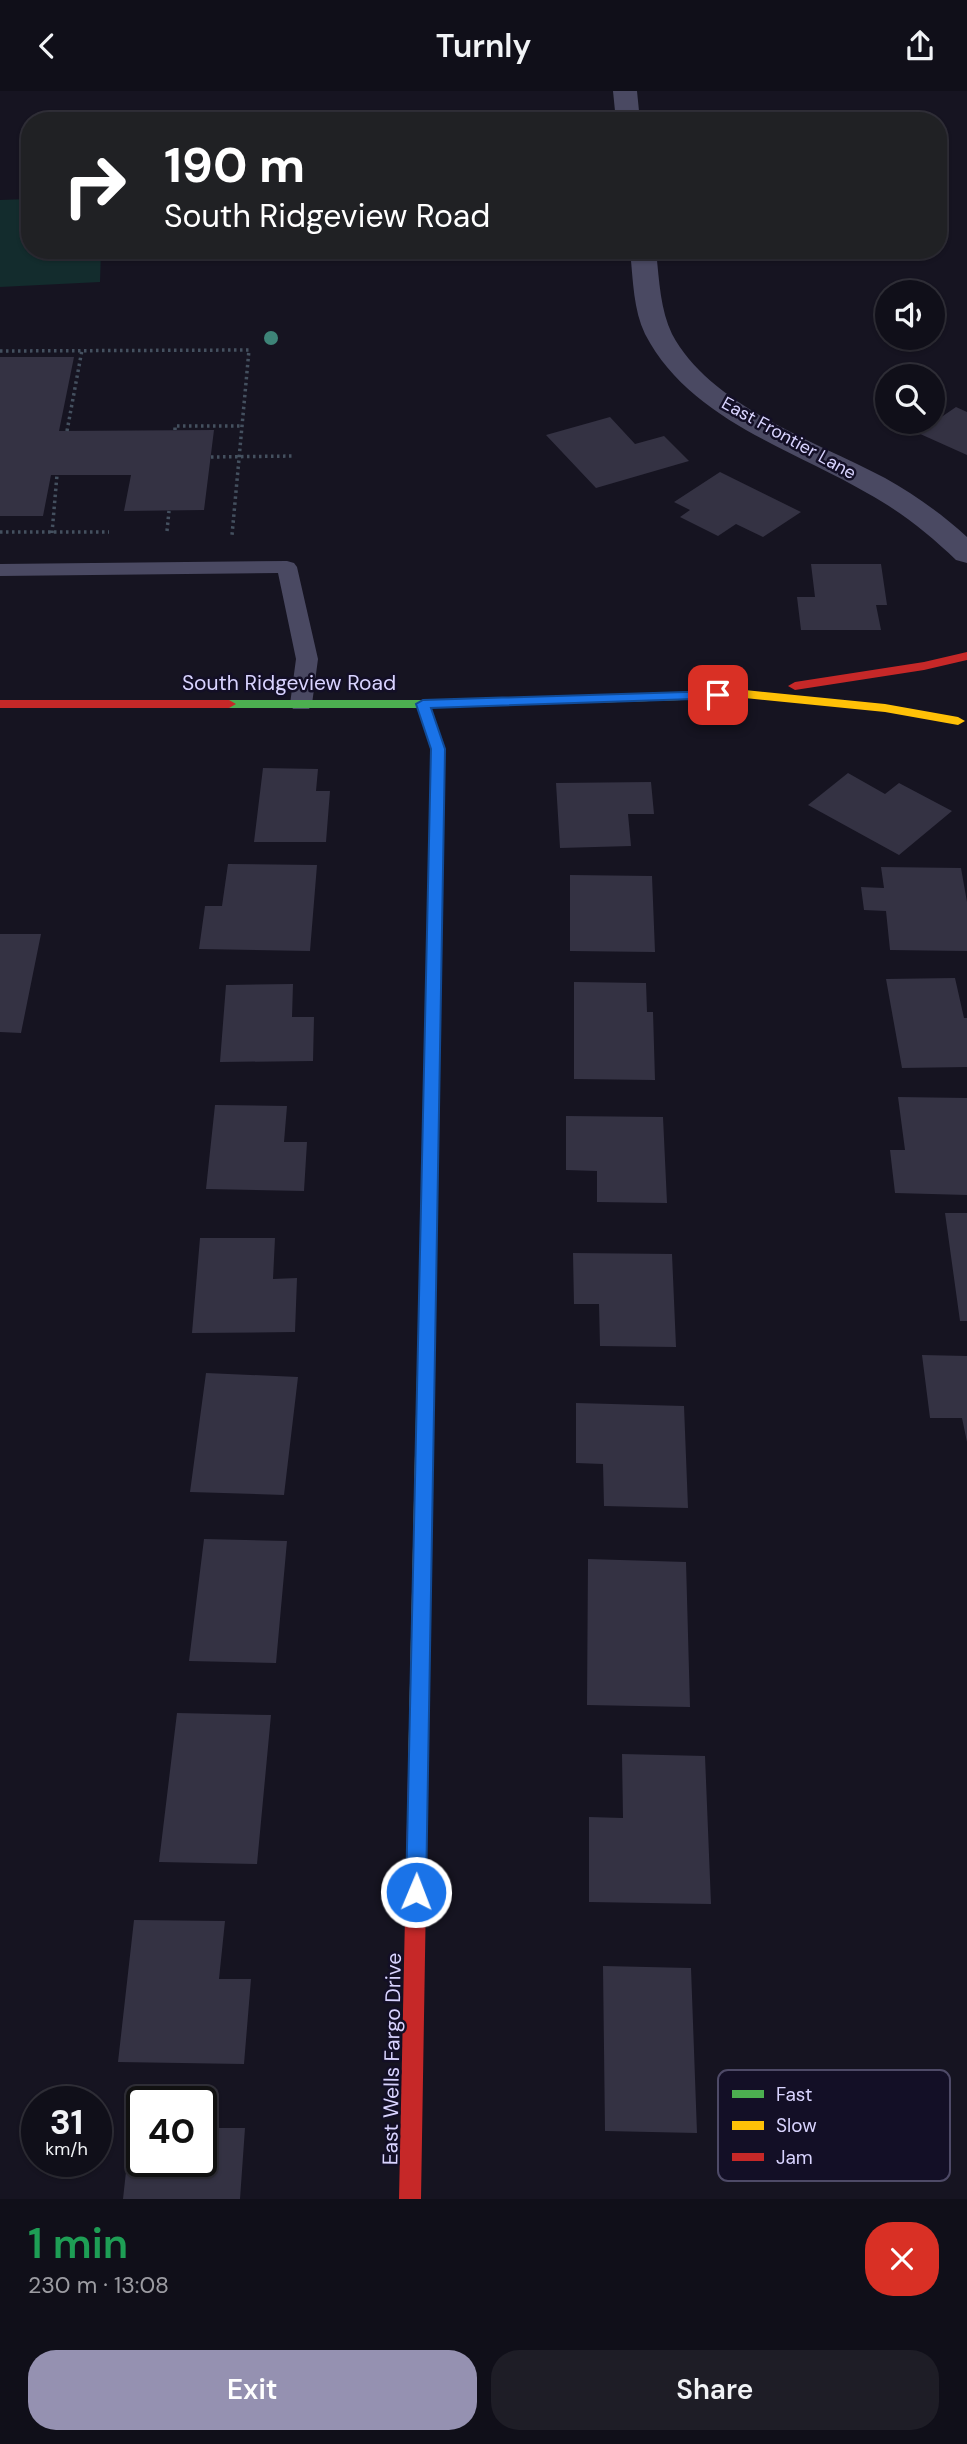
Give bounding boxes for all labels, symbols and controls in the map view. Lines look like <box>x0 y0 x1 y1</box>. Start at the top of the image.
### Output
text: Turnly <box>436 25 531 67</box>
icon: back <box>28 27 66 65</box>
icon: share <box>901 27 939 65</box>
text: 190 m <box>164 133 305 197</box>
icon: right <box>49 140 140 231</box>
text: South Ridgeview Road <box>164 195 490 237</box>
map controls <box>875 280 945 434</box>
button: sound <box>875 280 945 350</box>
button: search <box>875 364 945 434</box>
street label: East Frontier Lane <box>717 391 861 485</box>
pin <box>688 665 748 725</box>
street label: South Ridgeview Road <box>182 669 396 697</box>
icon: arrive <box>699 676 737 714</box>
position arrow <box>379 1855 453 1929</box>
street label: East Wells Fargo Drive <box>376 1953 408 2165</box>
legend <box>718 2070 950 2181</box>
text: Fast <box>776 2082 812 2107</box>
speed limit sign: 40 <box>126 2086 217 2177</box>
text: 31 <box>50 2099 83 2145</box>
text: Slow <box>776 2113 817 2138</box>
text: km/h <box>45 2137 88 2161</box>
text: Jam <box>776 2145 813 2170</box>
text: 1 min <box>28 2216 128 2271</box>
button: close <box>865 2222 939 2296</box>
text: 230 m · 13:08 <box>28 2270 169 2300</box>
button: Exit <box>28 2350 477 2430</box>
button: Share <box>491 2350 939 2430</box>

